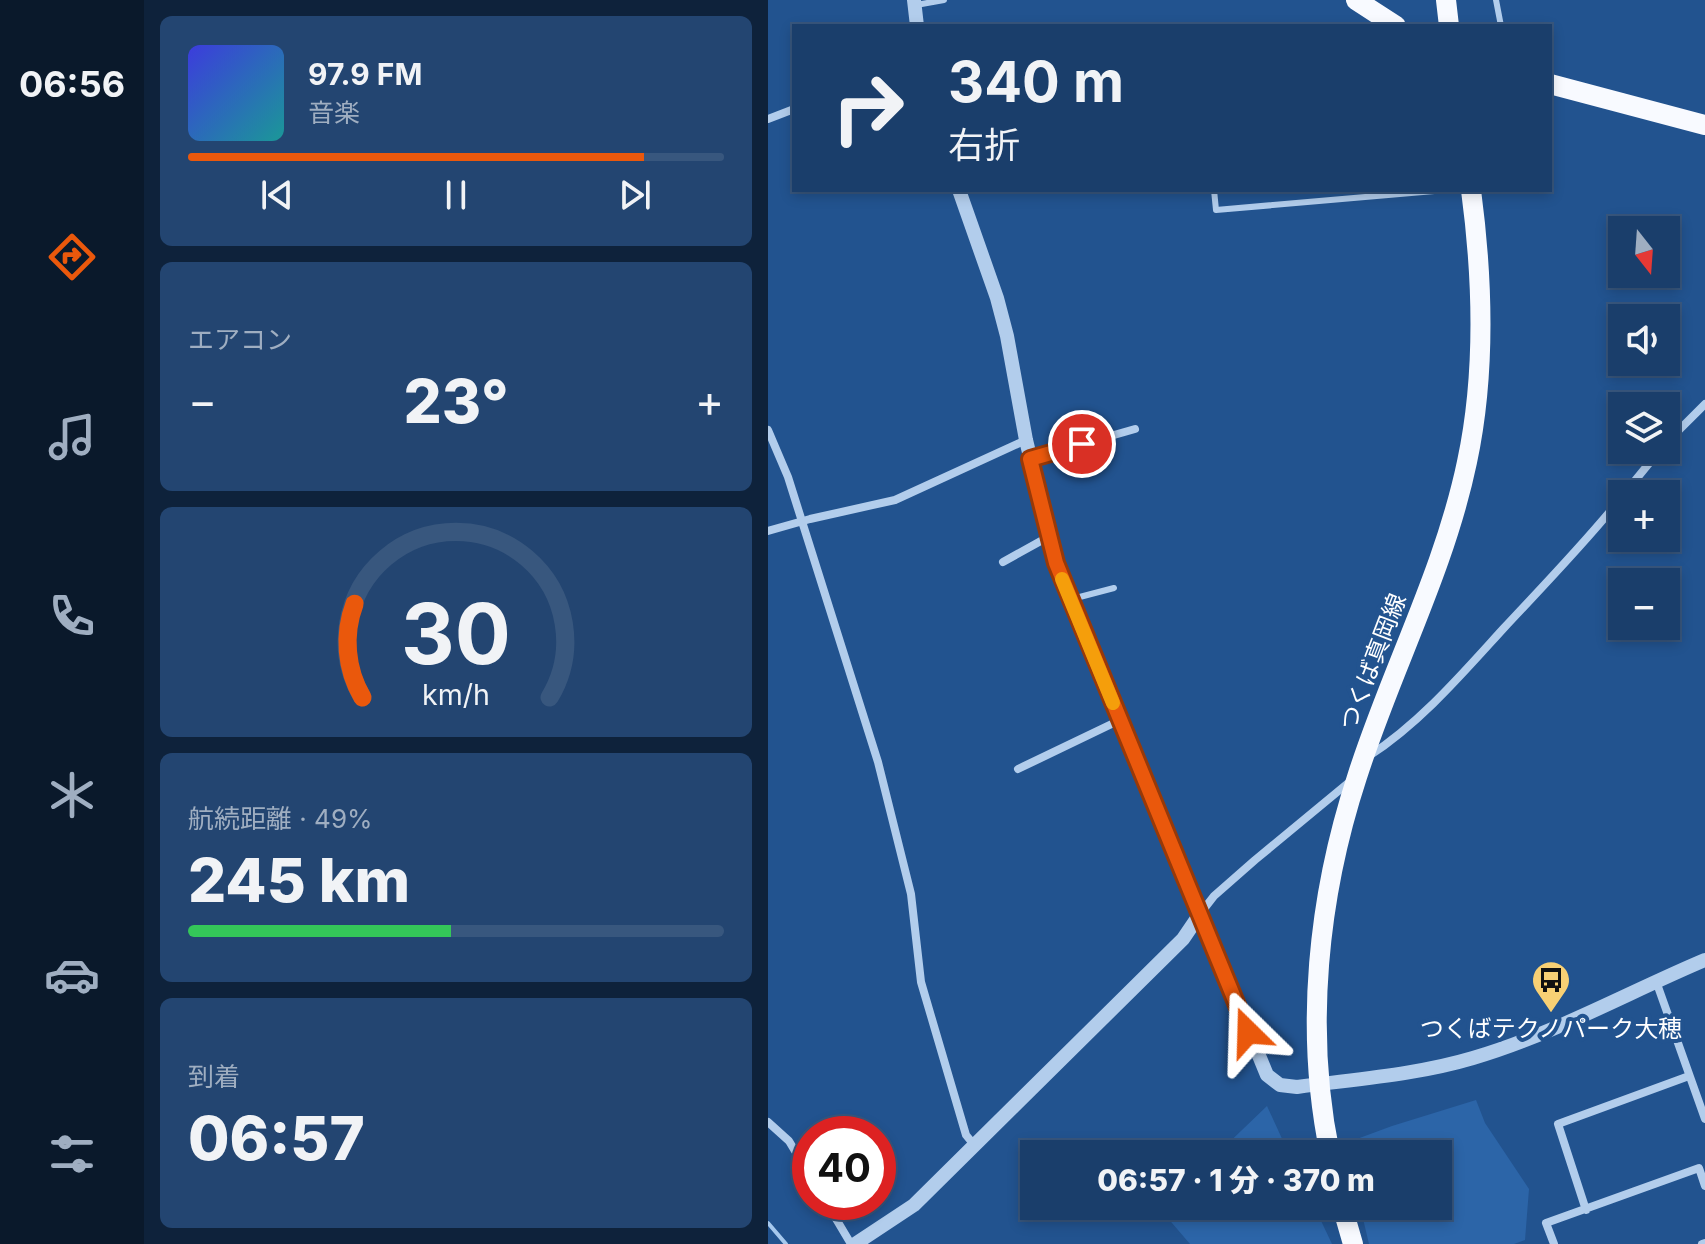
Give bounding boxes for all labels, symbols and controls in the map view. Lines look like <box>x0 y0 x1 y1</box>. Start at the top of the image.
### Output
text: 340 m <box>948 48 1124 116</box>
text: 97.9 FM <box>308 56 422 92</box>
icon: right <box>816 56 920 160</box>
text: 06:56 <box>19 62 125 106</box>
text: 音楽 <box>308 97 360 128</box>
text: 右折 <box>948 123 1020 167</box>
icon: previous <box>255 173 299 217</box>
icon: pause <box>434 173 478 217</box>
icon: next <box>613 173 657 217</box>
north arrow <box>1608 216 1680 288</box>
map controls <box>1608 216 1680 640</box>
icon: directions <box>44 229 100 285</box>
button: sound <box>1608 304 1680 376</box>
text: エアコン <box>188 324 292 355</box>
text: 23° <box>403 365 509 437</box>
text: − <box>188 374 217 428</box>
text: + <box>695 374 724 428</box>
button: layers <box>1608 392 1680 464</box>
icon: music <box>44 409 100 465</box>
pin <box>1048 410 1116 478</box>
icon: arrive <box>1060 422 1104 466</box>
button: + <box>1608 480 1680 552</box>
button: − <box>1608 568 1680 640</box>
text: 30 <box>401 583 511 684</box>
icon: phone <box>44 588 100 644</box>
street label: つくば真岡線 <box>1333 589 1412 734</box>
text: km/h <box>422 677 490 712</box>
icon: climate <box>44 767 100 823</box>
text: 航続距離 · 49% <box>188 803 373 834</box>
text: 245 km <box>188 844 410 916</box>
icon: car <box>44 947 100 1003</box>
bus stop icon: つくばテクノパーク大穂 <box>1530 959 1572 1014</box>
position arrow <box>1206 990 1290 1074</box>
place label: つくばテクノパーク大穂 <box>1420 1014 1682 1043</box>
text: 到着 <box>188 1061 240 1092</box>
text: 06:57 <box>188 1102 365 1174</box>
speed limit sign: 40 <box>792 1116 896 1220</box>
icon: filters <box>44 1126 100 1182</box>
text: 06:57 · 1 分 · 370 m <box>1097 1162 1375 1198</box>

